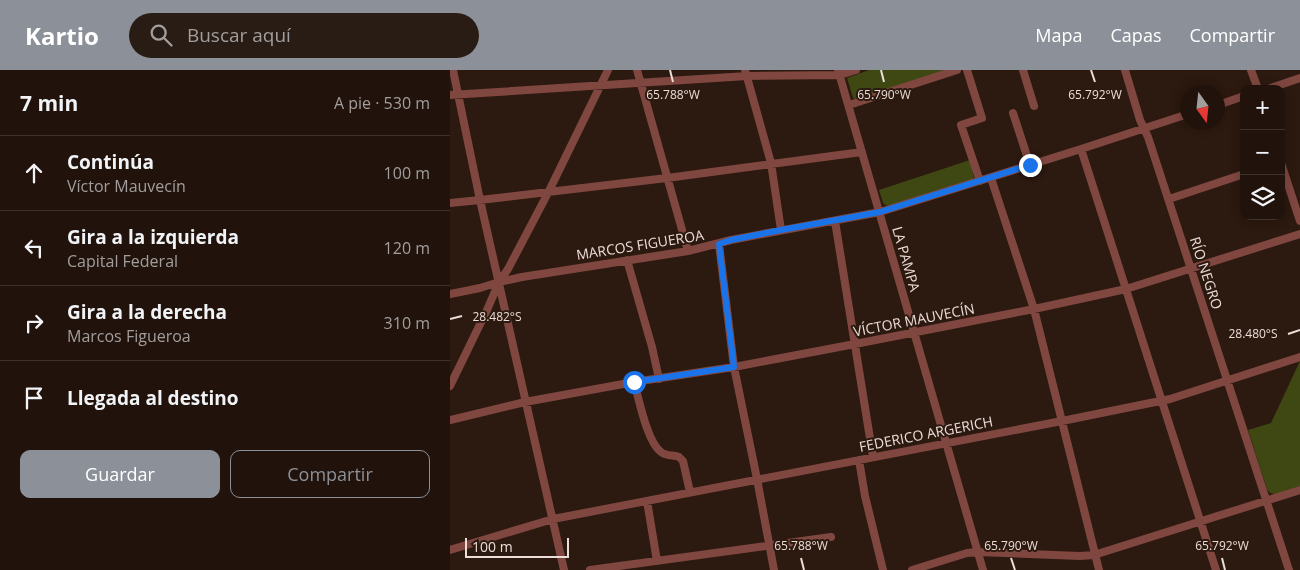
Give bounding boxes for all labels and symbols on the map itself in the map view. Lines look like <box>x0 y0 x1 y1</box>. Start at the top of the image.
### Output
north arrow <box>1180 85 1225 130</box>
text: 65.788°W <box>646 86 700 103</box>
text: 65.790°W <box>857 86 911 103</box>
text: 65.792°W <box>1068 86 1122 103</box>
route end <box>1019 154 1042 177</box>
street label: LA PAMPA <box>888 224 925 294</box>
street label: MARCOS FIGUEROA <box>575 225 705 264</box>
street label: RÍO NEGRO <box>1186 234 1227 312</box>
street label: VÍCTOR MAUVECÍN <box>852 298 976 341</box>
text: 28.482°S <box>472 308 522 325</box>
text: 28.480°S <box>1228 325 1278 342</box>
route start <box>623 371 646 394</box>
street label: FEDERICO ARGERICH <box>857 411 994 456</box>
scale bar <box>465 535 569 558</box>
text: 65.788°W <box>774 537 828 554</box>
text: 65.790°W <box>984 537 1038 554</box>
text: 65.792°W <box>1195 537 1249 554</box>

